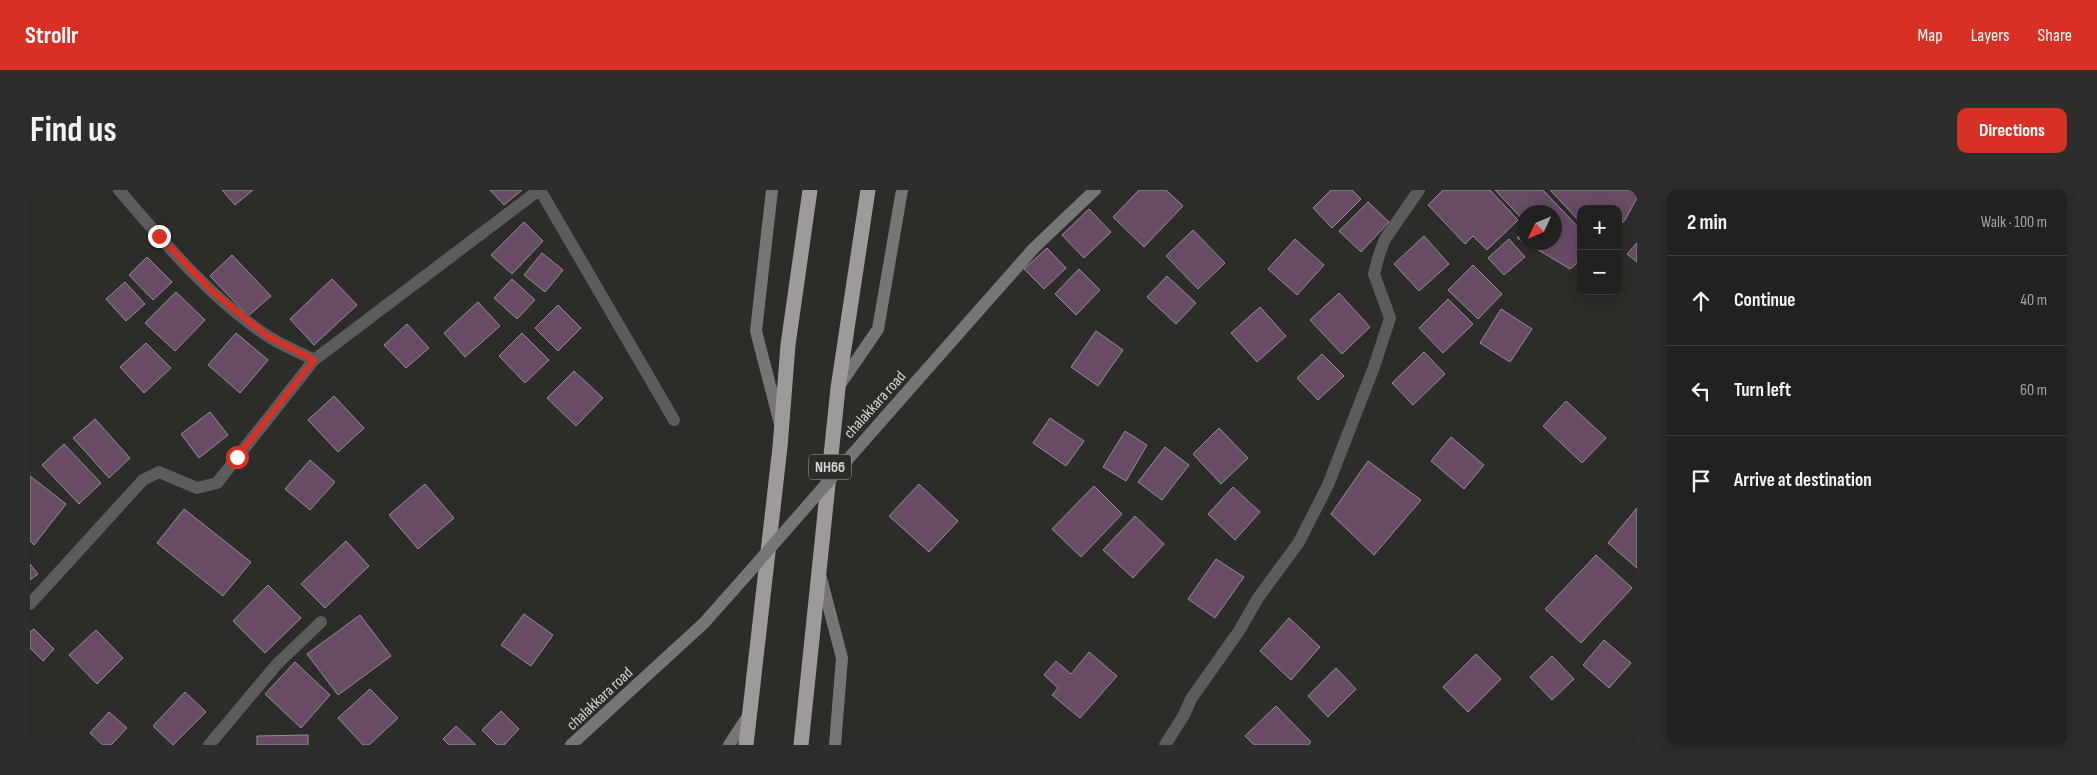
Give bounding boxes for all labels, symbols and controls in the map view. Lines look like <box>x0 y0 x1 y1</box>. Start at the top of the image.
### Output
text: Strollr <box>25 21 79 50</box>
text: Map <box>1918 25 1943 46</box>
text: Layers <box>1971 25 2010 46</box>
text: Share <box>2038 25 2072 46</box>
button: Directions <box>1957 108 2067 153</box>
text: Find us <box>30 109 117 152</box>
north arrow <box>1517 205 1562 250</box>
map controls <box>1577 205 1622 295</box>
button: + <box>1577 205 1622 250</box>
text: 2 min <box>1687 210 1727 235</box>
text: Walk · 100 m <box>1981 213 2047 232</box>
route end <box>148 225 171 248</box>
button: − <box>1577 250 1622 295</box>
icon: ahead <box>1687 287 1715 315</box>
text: Continue <box>1734 289 1795 312</box>
text: 40 m <box>2020 291 2047 310</box>
street label: chalakkara road <box>840 368 910 442</box>
icon: left <box>1687 377 1715 405</box>
text: Turn left <box>1734 379 1791 402</box>
text: 60 m <box>2020 381 2047 400</box>
route start <box>226 446 249 469</box>
road number: NH66 <box>809 454 851 480</box>
icon: arrive <box>1687 467 1715 495</box>
text: Arrive at destination <box>1734 469 1872 492</box>
street label: chalakkara road <box>563 664 637 735</box>

